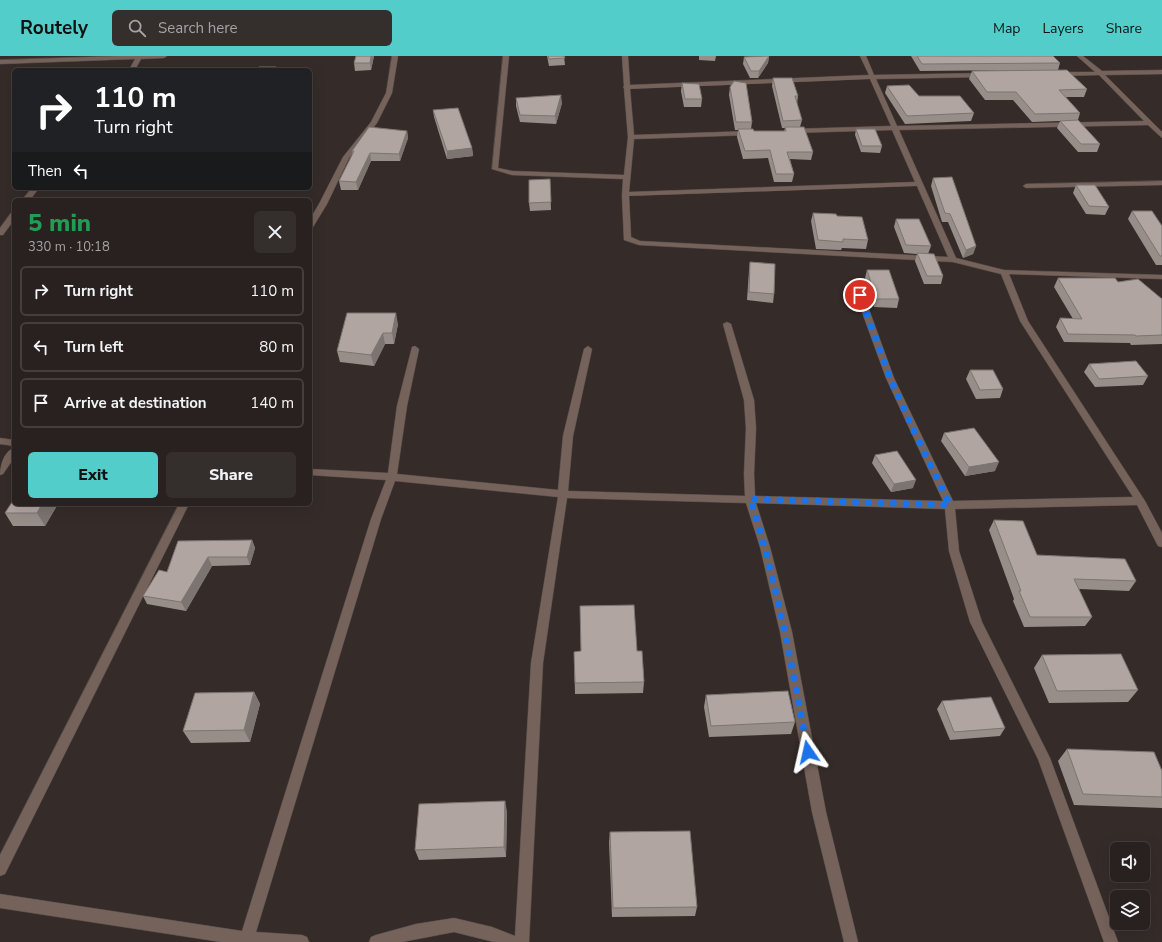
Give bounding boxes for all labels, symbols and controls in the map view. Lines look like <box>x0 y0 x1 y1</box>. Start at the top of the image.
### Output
search box <box>112 10 392 46</box>
text: Routely <box>20 15 88 41</box>
icon: search <box>126 17 148 39</box>
text: Search here <box>158 18 238 38</box>
text: Map <box>993 19 1020 38</box>
text: Layers <box>1042 19 1084 38</box>
text: Share <box>1106 19 1142 38</box>
text: 110 m <box>94 79 177 117</box>
icon: right <box>28 84 80 136</box>
text: Turn right <box>94 115 173 139</box>
icon: left <box>70 160 92 182</box>
text: Then <box>28 161 62 181</box>
text: 5 min <box>28 207 91 239</box>
button: close <box>254 211 296 253</box>
text: 330 m · 10:18 <box>28 238 110 256</box>
pin <box>843 278 877 312</box>
icon: right <box>30 280 52 302</box>
text: Turn right <box>64 281 133 301</box>
text: 110 m <box>250 281 294 301</box>
icon: arrive <box>849 284 871 306</box>
icon: left <box>30 336 52 358</box>
text: Turn left <box>64 337 123 357</box>
text: 80 m <box>259 337 294 357</box>
icon: arrive <box>30 392 52 414</box>
text: Arrive at destination <box>64 393 207 413</box>
text: 140 m <box>250 393 294 413</box>
button: Exit <box>28 452 158 498</box>
button: Share <box>166 452 296 498</box>
position arrow <box>787 731 829 773</box>
map controls <box>1110 842 1150 930</box>
button: sound <box>1110 842 1150 882</box>
button: layers <box>1110 890 1150 930</box>

